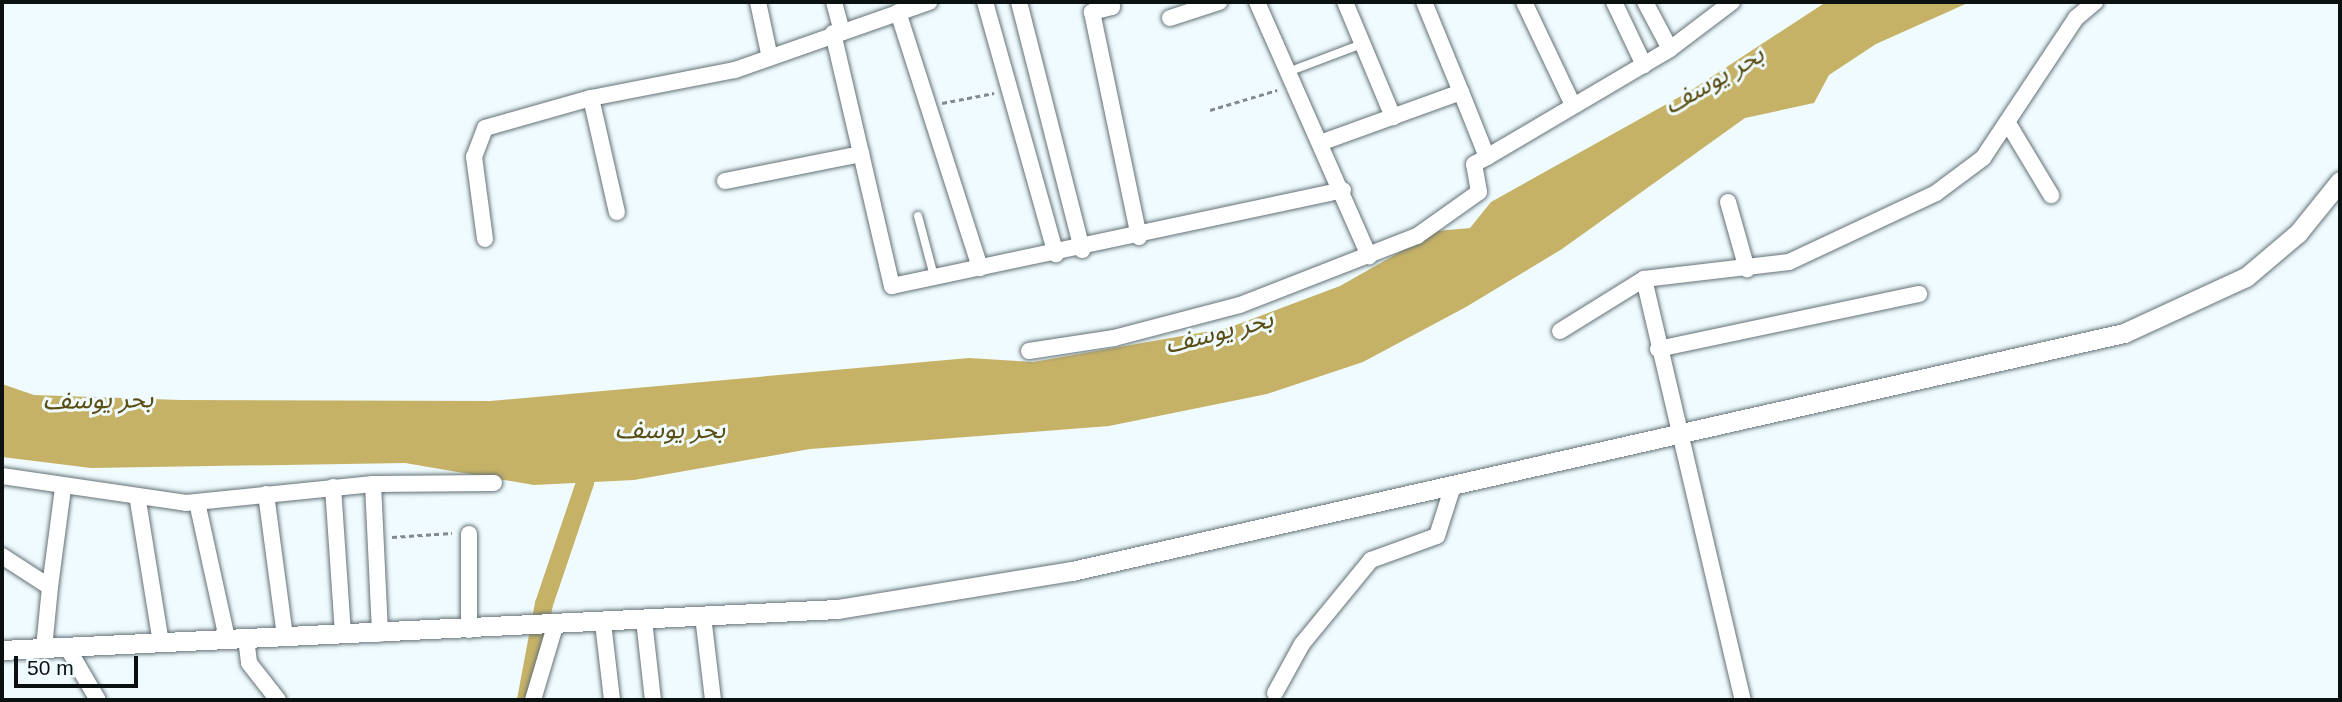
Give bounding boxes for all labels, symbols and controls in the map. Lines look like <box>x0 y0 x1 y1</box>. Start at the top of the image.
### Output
water label: بحر يوسف <box>1659 39 1769 121</box>
water label: بحر يوسف <box>1162 304 1276 360</box>
water label: بحر يوسف <box>43 383 153 417</box>
water label: بحر يوسف <box>615 414 725 446</box>
scale bar <box>18 642 142 686</box>
text: 50 m <box>27 656 74 679</box>

